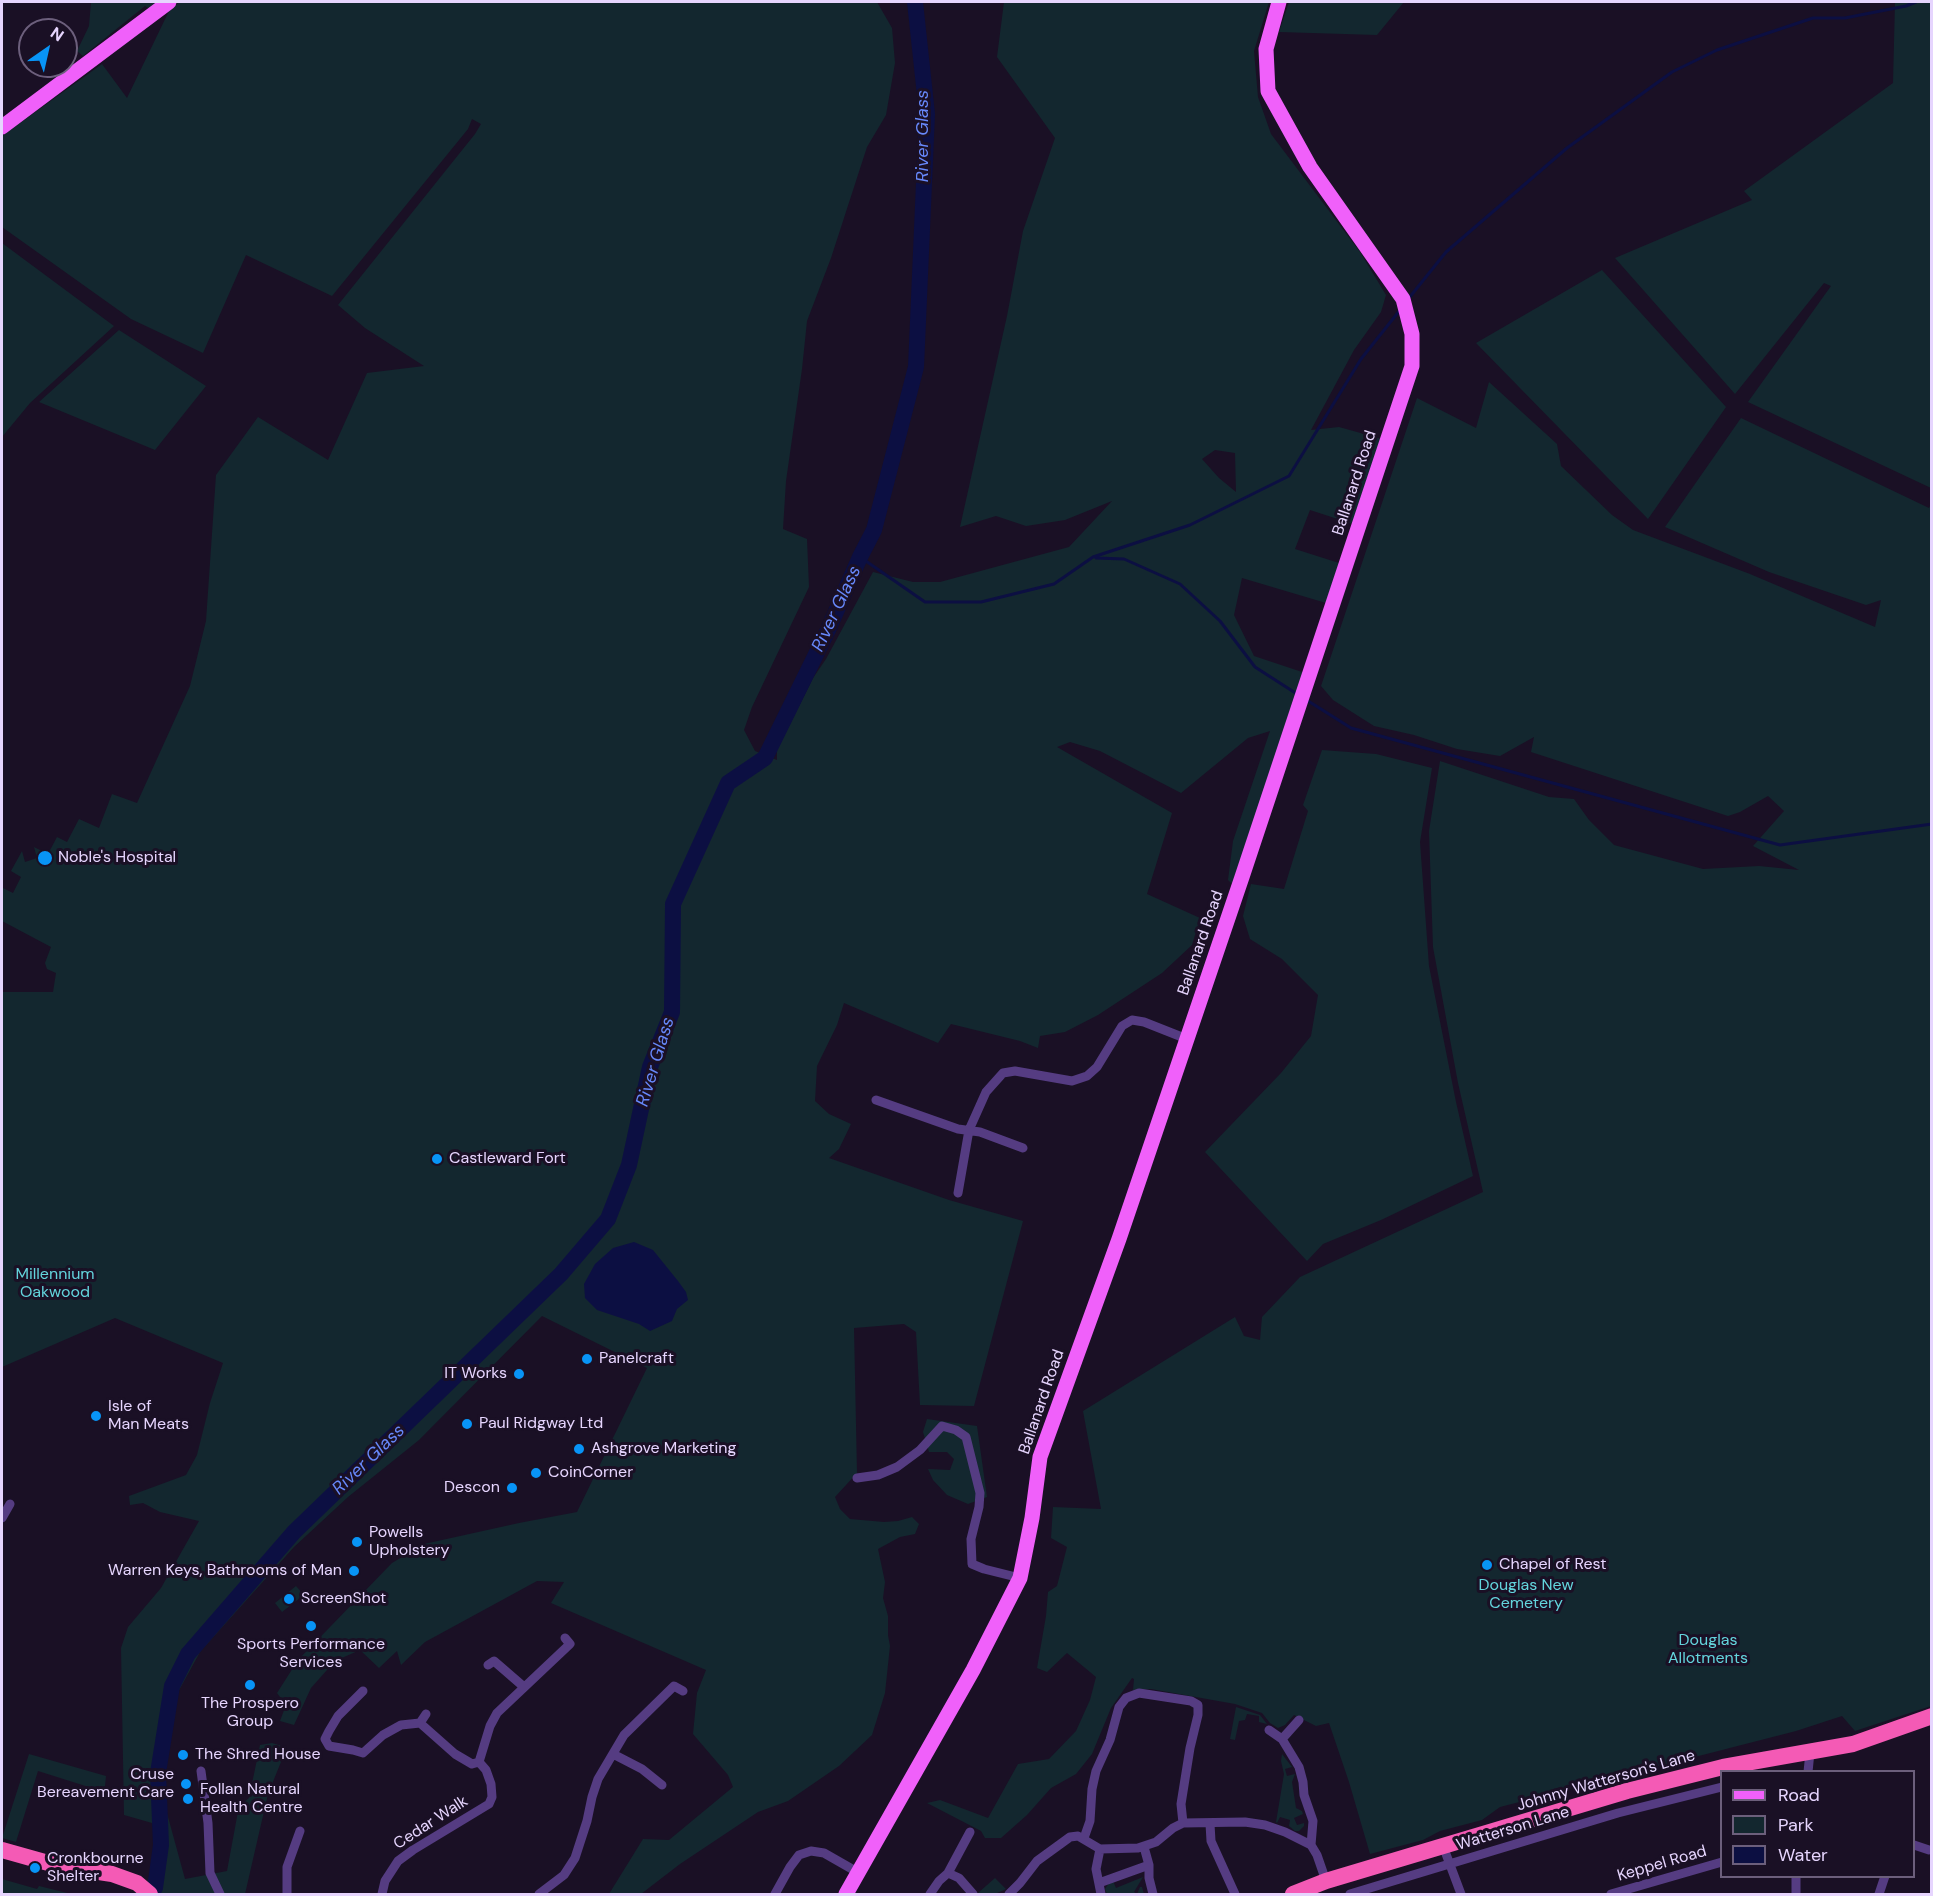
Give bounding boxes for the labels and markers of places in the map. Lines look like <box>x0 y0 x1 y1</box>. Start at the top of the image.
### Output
place label: Noble's Hospital <box>58 848 176 868</box>
marker: Noble's Hospital <box>36 849 54 867</box>
place label: Castleward Fort <box>449 1149 566 1169</box>
marker: Castleward Fort <box>430 1152 444 1166</box>
place label: Panelcraft <box>599 1349 674 1369</box>
marker: Panelcraft <box>580 1352 594 1366</box>
place label: IT Works <box>444 1364 507 1384</box>
marker: IT Works <box>512 1367 526 1381</box>
place label: Isle of Man Meats <box>108 1397 189 1435</box>
marker: Isle of Man Meats <box>89 1409 103 1423</box>
place label: Paul Ridgway Ltd <box>479 1414 603 1434</box>
marker: Paul Ridgway Ltd <box>460 1417 474 1431</box>
place label: Ashgrove Marketing <box>591 1439 736 1459</box>
marker: Ashgrove Marketing <box>572 1442 586 1456</box>
place label: CoinCorner <box>548 1463 633 1483</box>
marker: CoinCorner <box>529 1466 543 1480</box>
place label: Descon <box>444 1478 500 1498</box>
marker: Descon <box>505 1481 519 1495</box>
place label: Powells Upholstery <box>369 1523 449 1561</box>
marker: Powells Upholstery <box>350 1535 364 1549</box>
place label: Chapel of Rest <box>1499 1555 1607 1575</box>
marker: Chapel of Rest <box>1480 1558 1494 1572</box>
place label: Warren Keys, Bathrooms of Man <box>108 1561 342 1581</box>
marker: Warren Keys, Bathrooms of Man <box>347 1564 361 1578</box>
place label: ScreenShot <box>301 1589 386 1609</box>
marker: ScreenShot <box>282 1592 296 1606</box>
marker: Sports Performance Services <box>304 1619 318 1633</box>
place label: Sports Performance Services <box>237 1635 385 1673</box>
marker: The Prospero Group <box>243 1678 257 1692</box>
place label: The Prospero Group <box>201 1694 299 1732</box>
place label: The Shred House <box>195 1745 321 1765</box>
marker: The Shred House <box>176 1748 190 1762</box>
place label: Cruse Bereavement Care <box>37 1765 174 1803</box>
marker: Cruse Bereavement Care <box>179 1777 193 1791</box>
place label: Follan Natural Health Centre <box>200 1780 303 1818</box>
marker: Follan Natural Health Centre <box>181 1792 195 1806</box>
place label: Cronkbourne Shelter <box>47 1849 144 1887</box>
marker: Cronkbourne Shelter <box>28 1861 42 1875</box>

